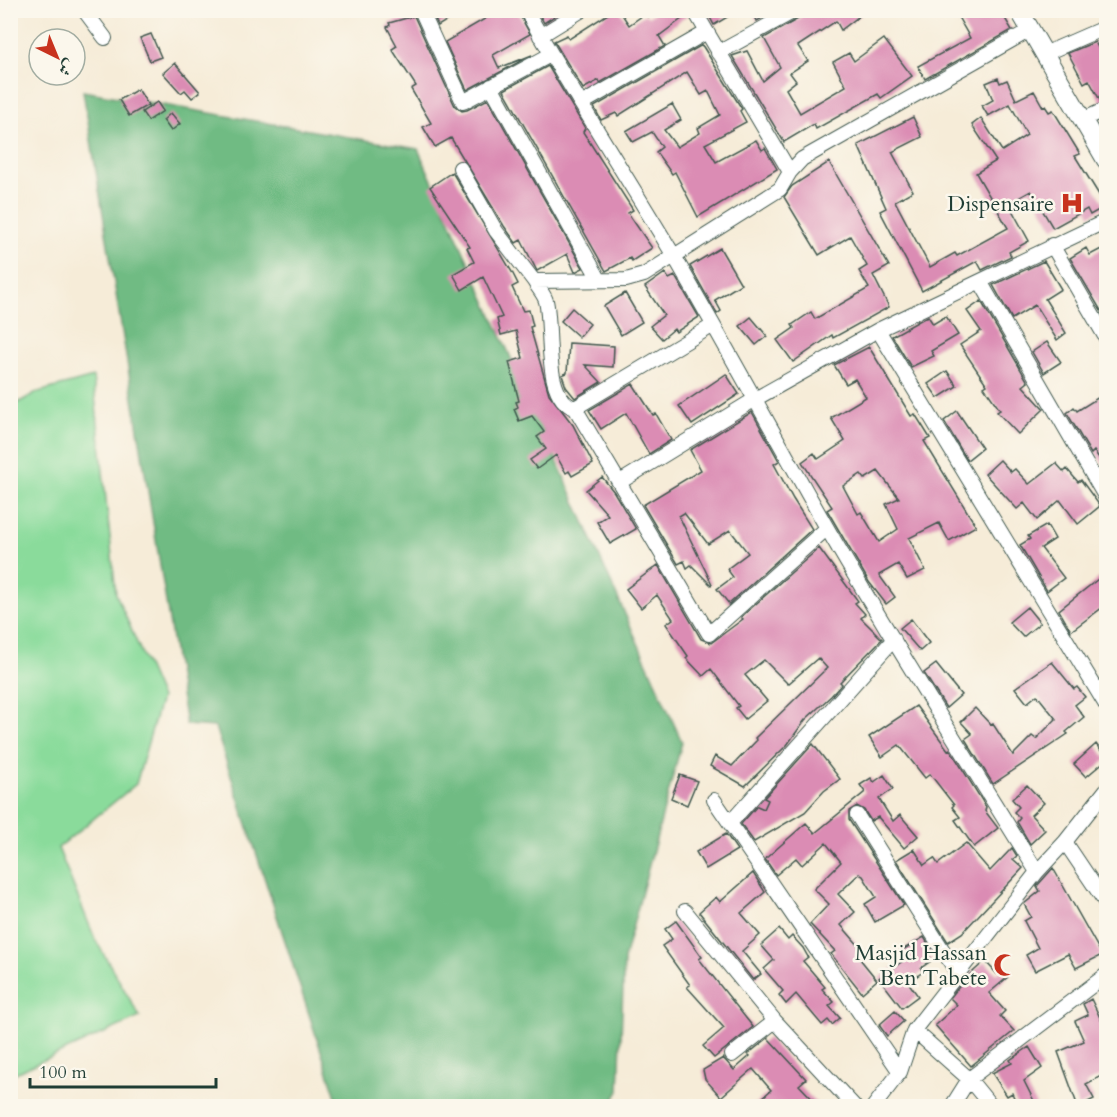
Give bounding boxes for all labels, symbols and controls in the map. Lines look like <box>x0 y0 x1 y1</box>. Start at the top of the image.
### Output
north arrow <box>27 27 87 87</box>
text: ش <box>53 54 80 81</box>
place label: Dispensaire <box>947 189 1054 219</box>
hospital icon: Dispensaire <box>1059 190 1085 216</box>
place label: Masjid Hassan Ben Tabete <box>855 938 987 993</box>
mosque icon: Masjid Hassan Ben Tabete <box>992 952 1018 978</box>
scale bar <box>30 1051 216 1089</box>
text: 100 m <box>39 1060 87 1085</box>

